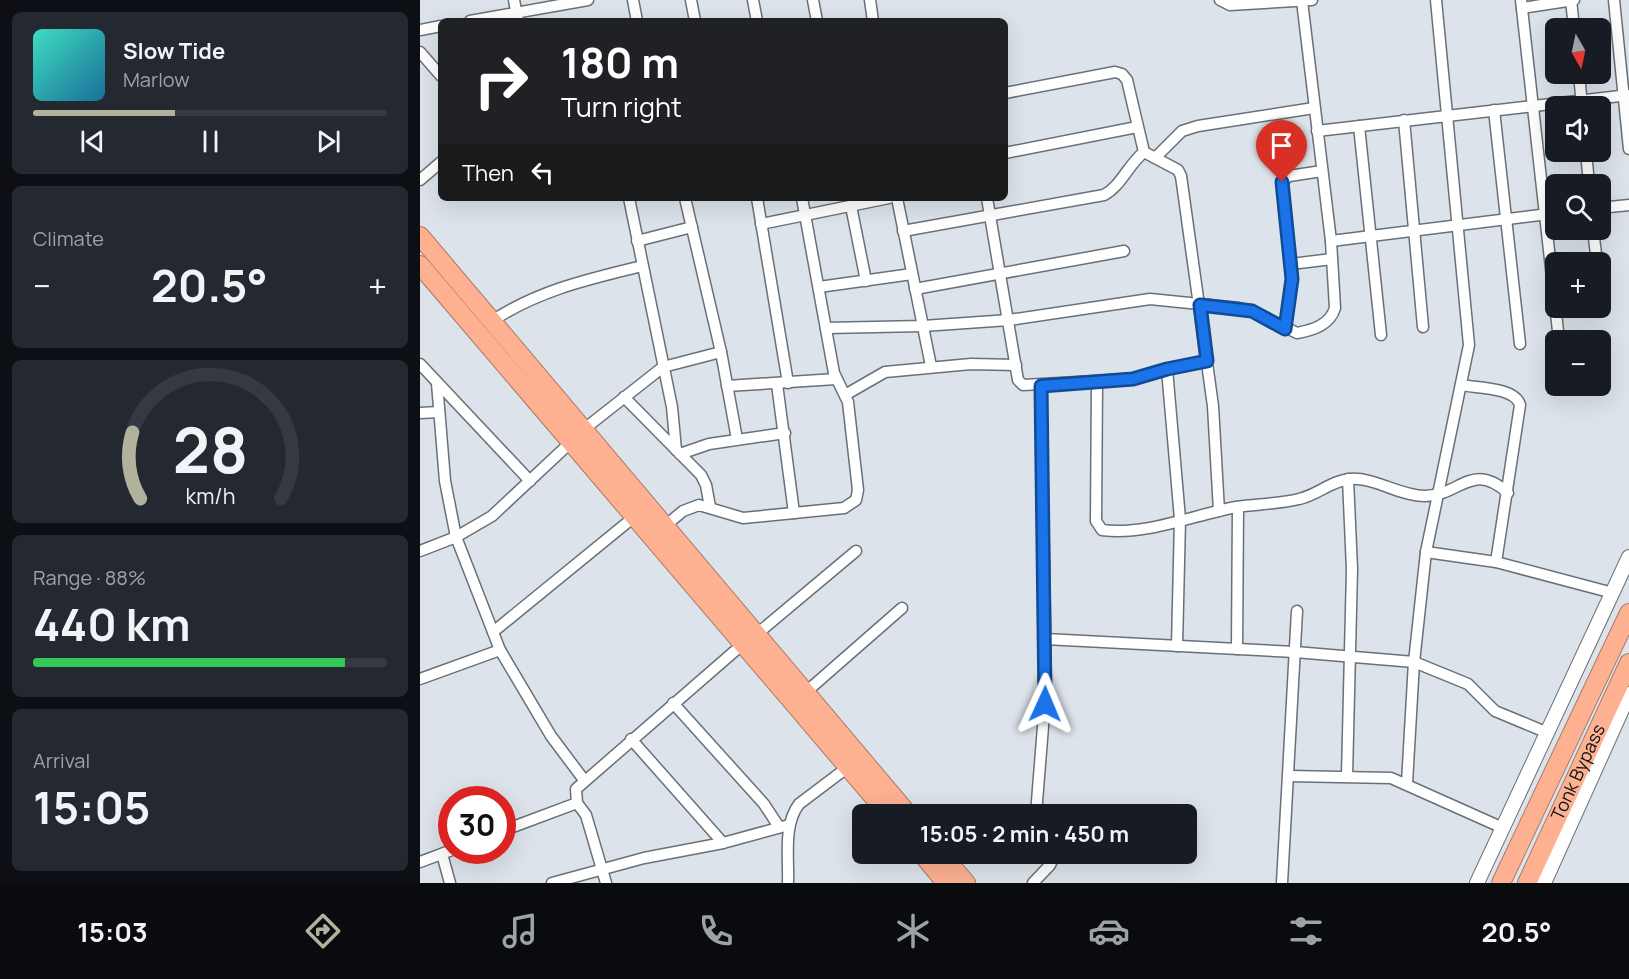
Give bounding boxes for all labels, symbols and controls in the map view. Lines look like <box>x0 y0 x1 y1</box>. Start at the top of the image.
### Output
north arrow <box>1545 18 1611 84</box>
map controls <box>1545 18 1611 396</box>
text: 180 m <box>561 33 679 91</box>
text: Slow Tide <box>123 36 225 66</box>
icon: right <box>462 42 540 120</box>
text: Marlow <box>123 66 190 93</box>
text: Turn right <box>561 88 682 125</box>
button: sound <box>1545 96 1611 162</box>
pin <box>1256 120 1307 182</box>
icon: previous <box>76 125 109 158</box>
icon: pause <box>194 125 227 158</box>
icon: next <box>312 125 345 158</box>
icon: arrive <box>1265 129 1298 162</box>
icon: left <box>526 156 559 189</box>
text: Then <box>462 158 514 188</box>
button: search <box>1545 174 1611 240</box>
text: Climate <box>33 225 104 252</box>
button: + <box>1545 252 1611 318</box>
text: 20.5° <box>151 254 268 316</box>
text: − <box>33 263 51 308</box>
text: + <box>368 263 387 308</box>
button: − <box>1545 330 1611 396</box>
text: 28 <box>172 406 248 492</box>
text: km/h <box>185 481 235 510</box>
text: Range · 88% <box>33 564 146 591</box>
text: 440 km <box>33 593 190 655</box>
position arrow <box>1013 672 1077 736</box>
street label: Tonk Bypass <box>1545 720 1610 824</box>
text: Arrival <box>33 747 90 774</box>
text: 15:05 <box>33 776 150 838</box>
speed limit sign: 30 <box>438 786 516 864</box>
text: 15:05 · 2 min · 450 m <box>920 819 1129 849</box>
icon: directions <box>302 910 344 952</box>
icon: music <box>499 910 541 952</box>
icon: phone <box>695 910 737 952</box>
icon: climate <box>892 910 934 952</box>
icon: car <box>1088 910 1130 952</box>
icon: filters <box>1285 910 1327 952</box>
text: 15:03 <box>77 913 148 950</box>
text: 20.5° <box>1482 913 1552 950</box>

